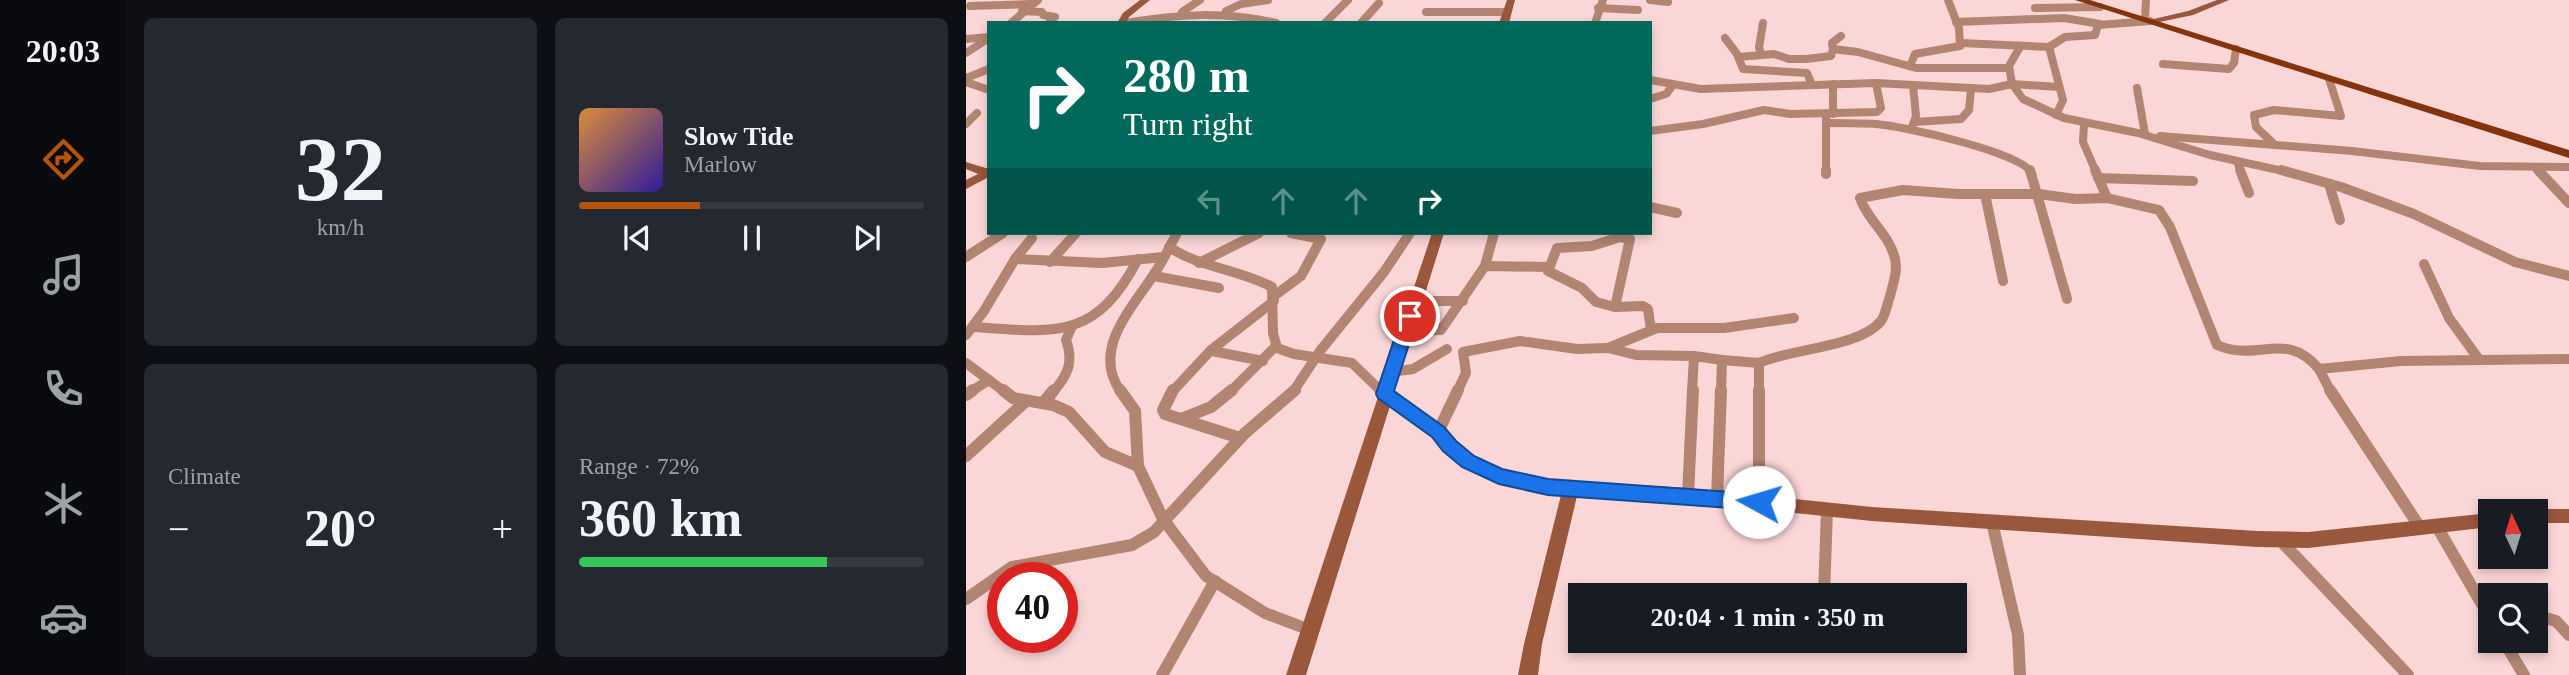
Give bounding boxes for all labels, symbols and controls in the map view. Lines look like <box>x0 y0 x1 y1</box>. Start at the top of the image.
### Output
text: 20:03 <box>26 33 100 69</box>
text: 280 m <box>1123 48 1250 103</box>
icon: right <box>1008 49 1099 140</box>
text: Turn right <box>1123 106 1253 142</box>
text: 32 <box>295 119 386 220</box>
text: Slow Tide <box>684 122 794 151</box>
icon: directions <box>39 135 88 184</box>
text: Marlow <box>684 152 757 177</box>
icon: left <box>1191 182 1229 220</box>
icon: ahead <box>1264 182 1302 220</box>
icon: ahead <box>1337 182 1375 220</box>
icon: right <box>1410 182 1448 220</box>
text: km/h <box>317 215 364 240</box>
icon: previous <box>618 219 656 257</box>
icon: pause <box>733 219 771 257</box>
icon: next <box>848 219 886 257</box>
icon: music <box>39 250 88 299</box>
pin <box>1380 286 1440 346</box>
icon: arrive <box>1391 297 1429 335</box>
icon: phone <box>39 364 88 413</box>
text: Range · 72% <box>579 454 699 479</box>
text: Climate <box>168 464 241 489</box>
position arrow <box>1722 465 1796 539</box>
icon: climate <box>39 479 88 528</box>
text: 360 km <box>579 490 742 547</box>
north arrow <box>2478 499 2548 569</box>
map controls <box>2478 499 2548 653</box>
text: 20° <box>304 500 377 557</box>
text: − <box>168 508 189 550</box>
text: + <box>492 508 513 550</box>
speed limit sign: 40 <box>987 562 1078 653</box>
button: search <box>2478 583 2548 653</box>
icon: car <box>39 593 88 642</box>
text: 20:04 · 1 min · 350 m <box>1651 603 1885 632</box>

